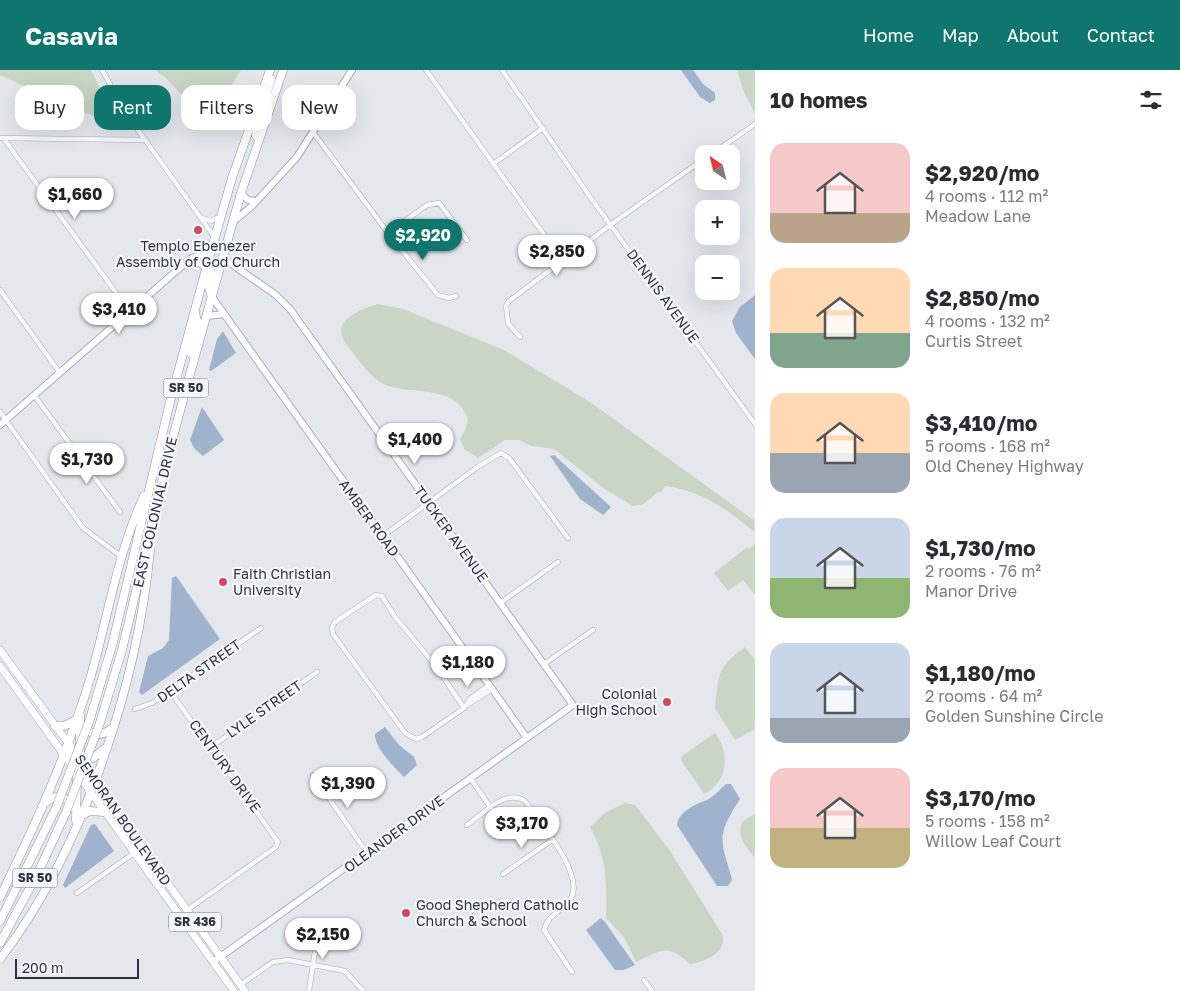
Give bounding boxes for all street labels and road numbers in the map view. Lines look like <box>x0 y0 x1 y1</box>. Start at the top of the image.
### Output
street label: DENNIS AVENUE <box>624 245 703 346</box>
road number: SR 50 <box>164 378 208 398</box>
street label: EAST COLONIAL DRIVE <box>129 435 180 589</box>
street label: AMBER ROAD <box>336 476 403 560</box>
street label: TUCKER AVENUE <box>411 482 492 585</box>
street label: DELTA STREET <box>153 635 244 706</box>
street label: LYLE STREET <box>223 676 305 741</box>
street label: CENTURY DRIVE <box>186 716 265 816</box>
street label: SEMORAN BOULEVARD <box>72 751 175 889</box>
street label: OLEANDER DRIVE <box>340 791 447 876</box>
road number: SR 50 <box>12 868 58 888</box>
road number: SR 436 <box>169 912 221 932</box>

